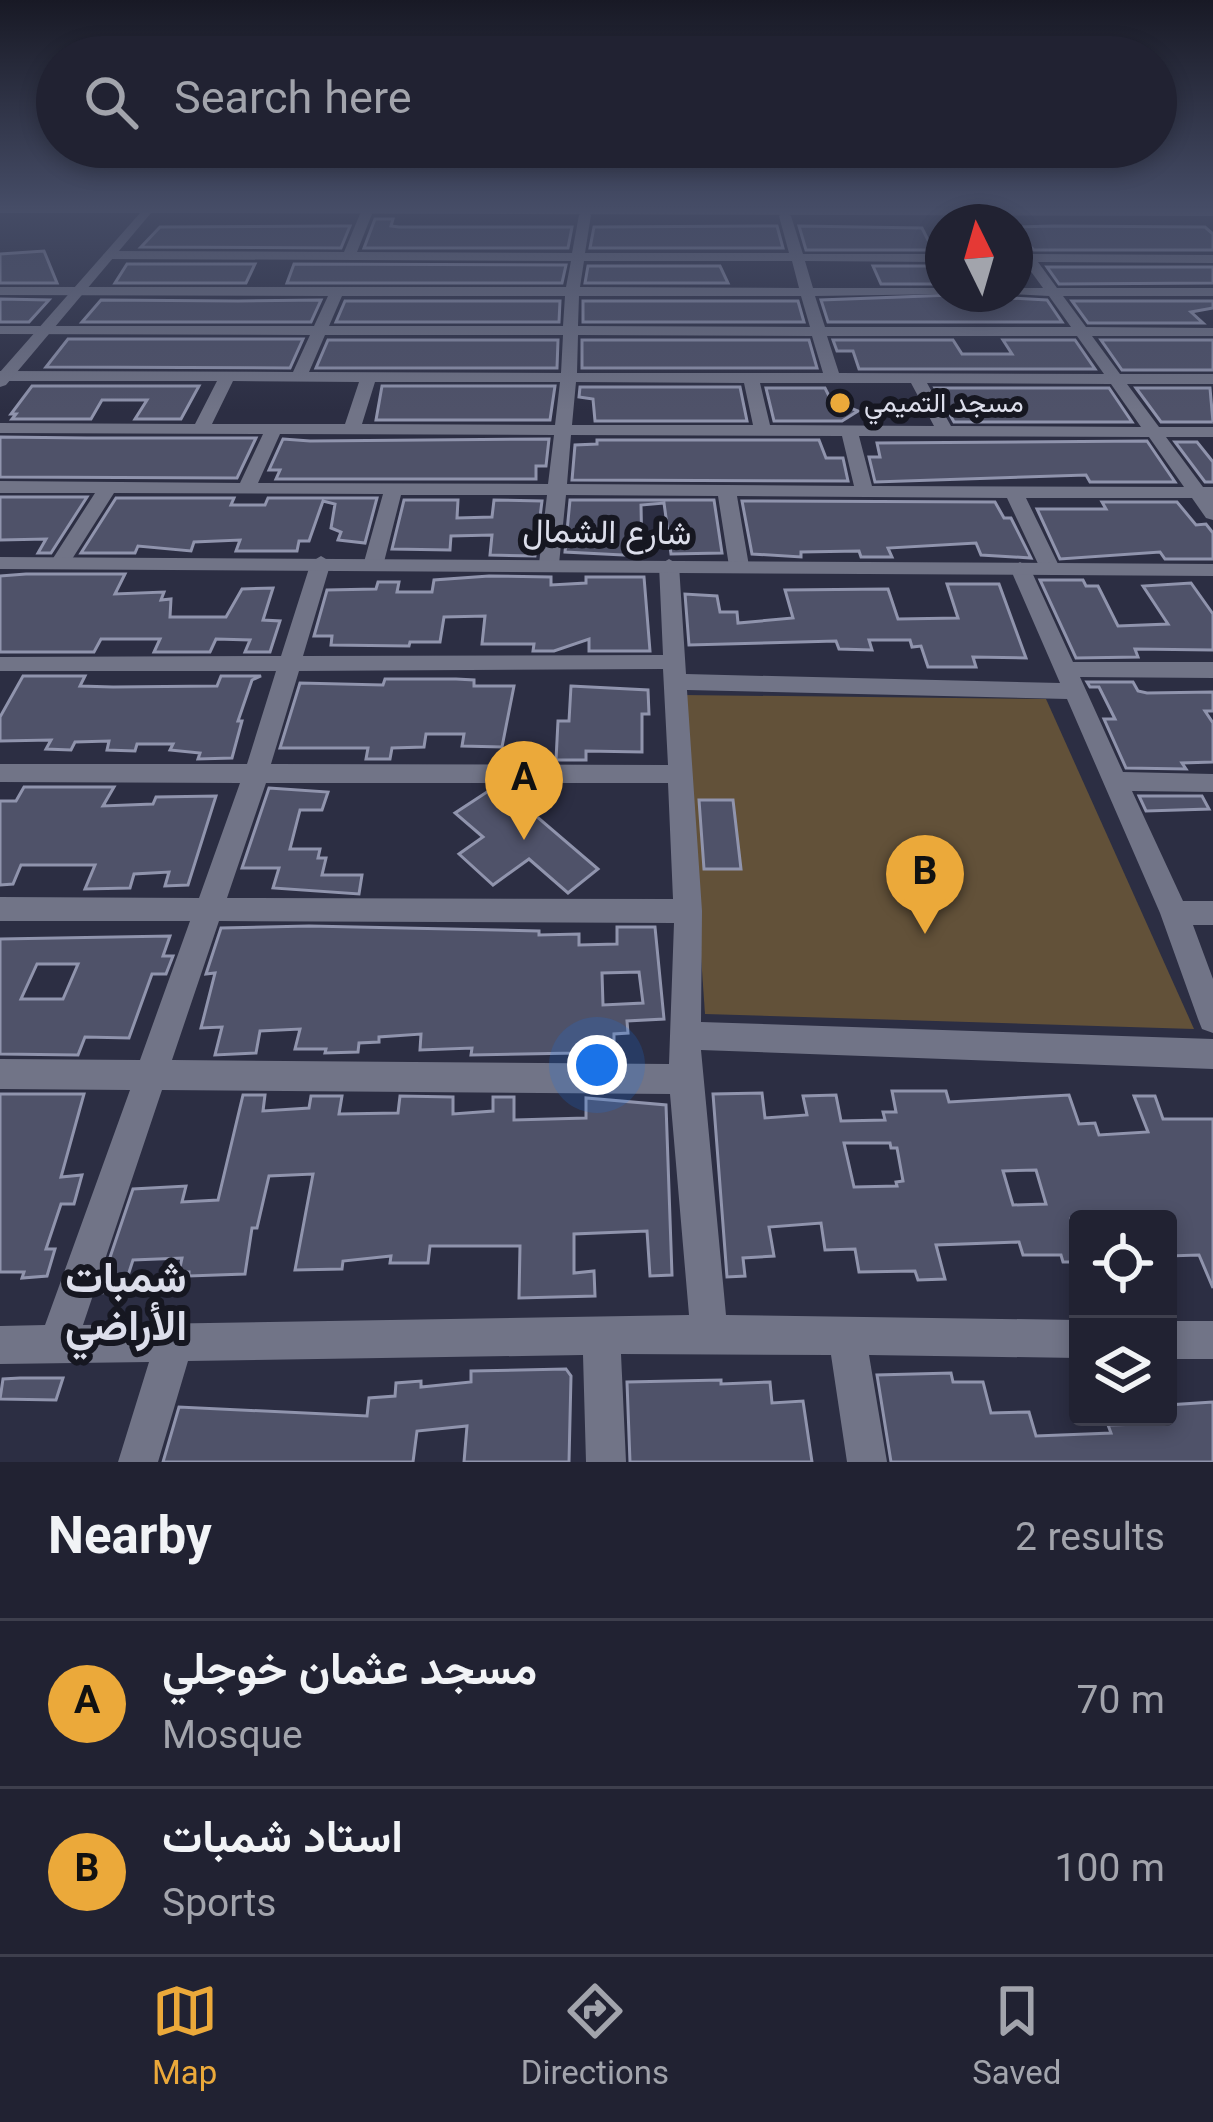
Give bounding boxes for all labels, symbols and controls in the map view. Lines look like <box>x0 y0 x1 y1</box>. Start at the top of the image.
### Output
search box <box>36 36 1177 168</box>
text: Search here <box>174 67 412 137</box>
icon: search <box>78 69 144 135</box>
north arrow <box>925 204 1033 312</box>
place label: مسجد التميمي <box>864 384 1024 427</box>
marker: مسجد التميمي <box>827 390 853 416</box>
street label: شارع الشمال <box>522 508 692 562</box>
pin: A <box>485 741 563 840</box>
pin: B <box>886 835 964 934</box>
your location <box>567 1035 627 1095</box>
map controls <box>1069 1210 1177 1426</box>
button: locate <box>1069 1210 1177 1318</box>
district label: شمبات الأراضي <box>65 1249 187 1363</box>
button: layers <box>1069 1318 1177 1426</box>
text: Nearby <box>48 1501 212 1580</box>
text: 2 results <box>1015 1510 1165 1571</box>
text: مسجد عثمان خوجلي <box>162 1638 537 1708</box>
text: A <box>74 1673 100 1734</box>
text: 70 m <box>1076 1673 1165 1734</box>
text: Mosque <box>162 1708 303 1769</box>
text: استاد شمبات <box>162 1806 403 1876</box>
text: B <box>75 1841 99 1902</box>
text: 100 m <box>1055 1841 1165 1902</box>
text: Sports <box>162 1876 276 1937</box>
tab: Map <box>152 1978 218 2102</box>
tab: Directions <box>521 1978 669 2102</box>
tab: Saved <box>972 1978 1061 2102</box>

